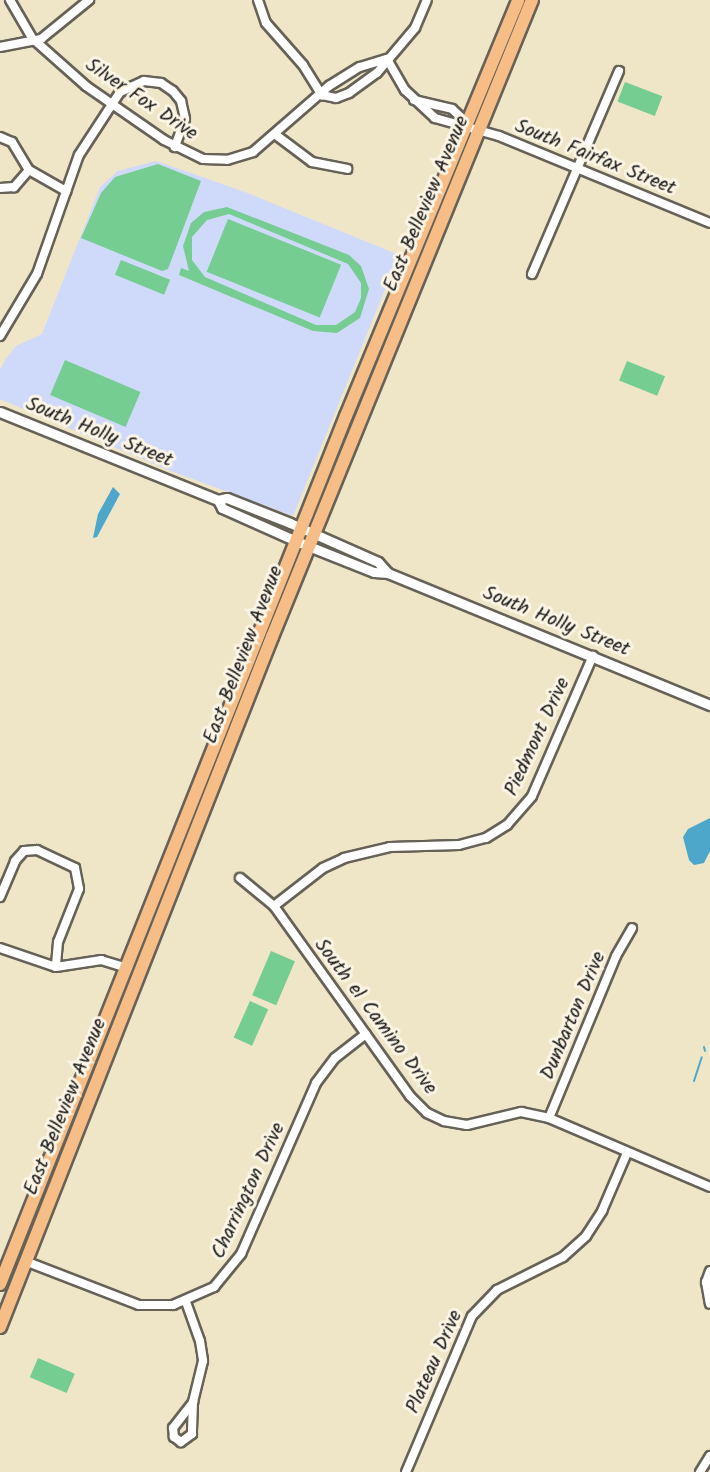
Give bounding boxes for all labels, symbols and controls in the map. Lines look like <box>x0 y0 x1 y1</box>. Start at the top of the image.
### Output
street label: Silver Fox Drive <box>80 54 202 146</box>
street label: East Belleview Avenue <box>379 113 475 295</box>
street label: South Fairfax Street <box>511 115 679 201</box>
street label: South Holly Street <box>22 393 176 473</box>
street label: East Belleview Avenue <box>199 563 289 747</box>
street label: South Holly Street <box>479 582 633 662</box>
street label: Piedmont Drive <box>500 674 576 800</box>
street label: South el Camino Drive <box>308 934 442 1100</box>
street label: Dunbarton Drive <box>536 948 612 1084</box>
street label: East Belleview Avenue <box>20 1015 112 1199</box>
street label: Charrington Drive <box>207 1119 291 1263</box>
street label: Plateau Drive <box>402 1307 468 1417</box>

